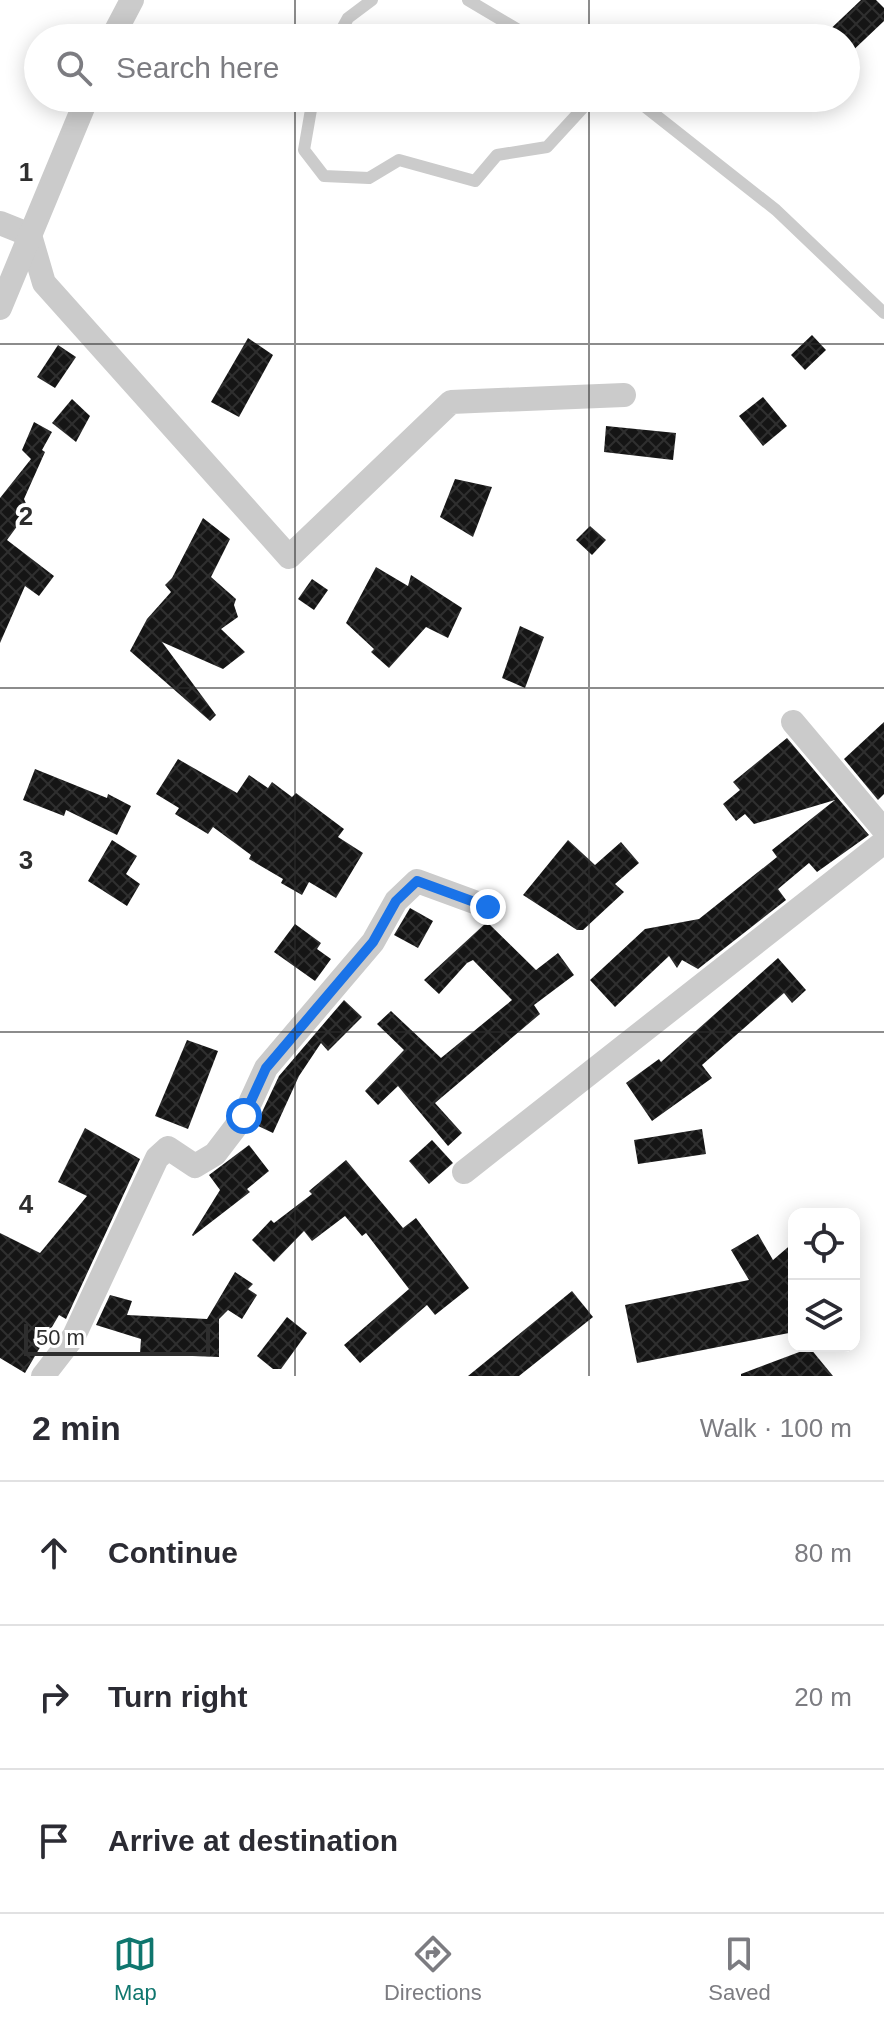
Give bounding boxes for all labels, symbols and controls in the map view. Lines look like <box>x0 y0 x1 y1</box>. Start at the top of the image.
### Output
search box <box>24 24 860 112</box>
icon: search <box>52 46 96 90</box>
text: Search here <box>116 51 279 84</box>
text: 1 <box>19 157 33 187</box>
text: 2 <box>19 501 33 531</box>
text: 3 <box>19 845 33 875</box>
route end <box>470 889 506 925</box>
route start <box>226 1098 262 1134</box>
text: 4 <box>19 1189 34 1219</box>
map controls <box>788 1208 860 1352</box>
button: locate <box>788 1208 860 1280</box>
button: layers <box>788 1280 860 1352</box>
scale bar <box>24 1320 210 1356</box>
text: 50 m <box>36 1325 85 1350</box>
text: 2 min <box>32 1409 121 1447</box>
text: Walk · 100 m <box>700 1413 852 1443</box>
icon: ahead <box>32 1531 76 1575</box>
text: Continue <box>108 1536 238 1569</box>
text: 80 m <box>794 1538 852 1568</box>
icon: right <box>32 1675 76 1719</box>
text: Turn right <box>108 1680 247 1713</box>
text: 20 m <box>794 1682 852 1712</box>
icon: arrive <box>32 1819 76 1863</box>
text: Arrive at destination <box>108 1824 398 1857</box>
tab: Map <box>113 1932 157 2006</box>
tab: Directions <box>384 1932 482 2006</box>
tab: Saved <box>708 1932 771 2006</box>

